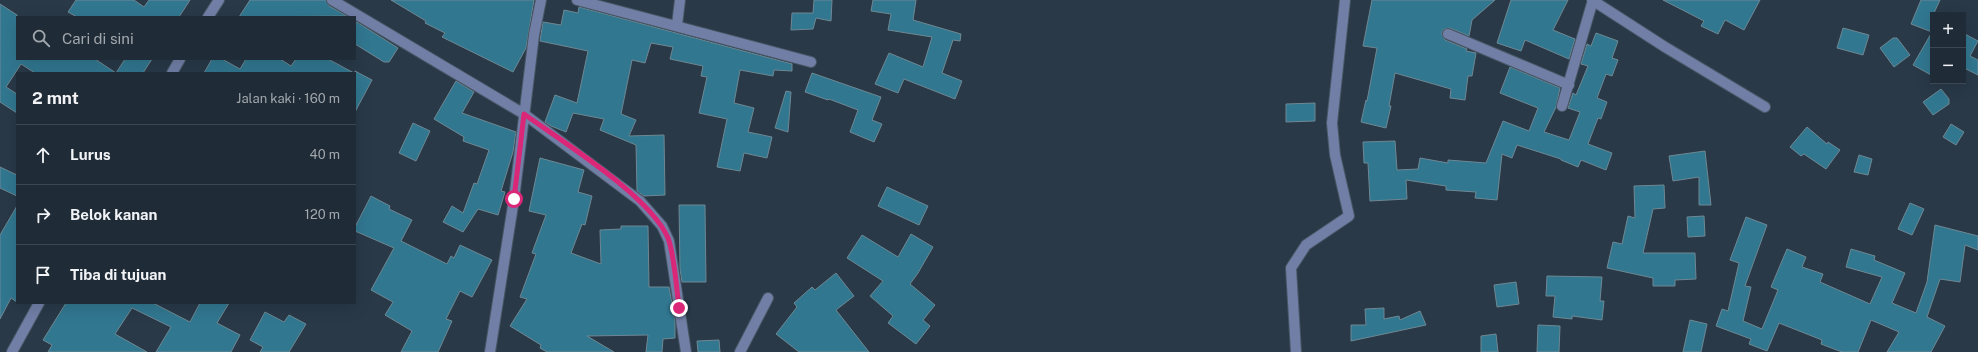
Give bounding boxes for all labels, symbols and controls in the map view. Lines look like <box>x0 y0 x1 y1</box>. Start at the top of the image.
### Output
map controls <box>1930 12 1966 84</box>
button: + <box>1930 12 1966 48</box>
search box <box>16 16 356 60</box>
icon: search <box>30 27 52 49</box>
text: Cari di sini <box>62 30 134 47</box>
button: − <box>1930 48 1966 84</box>
text: 2 mnt <box>32 88 79 108</box>
text: Jalan kaki · 160 m <box>236 91 340 106</box>
icon: ahead <box>32 144 54 166</box>
text: Lurus <box>70 146 111 163</box>
text: 40 m <box>309 147 340 162</box>
route start <box>505 190 523 208</box>
icon: right <box>32 204 54 226</box>
text: Belok kanan <box>70 206 157 223</box>
text: 120 m <box>305 207 340 222</box>
icon: arrive <box>32 264 54 286</box>
text: Tiba di tujuan <box>70 266 166 283</box>
route end <box>670 299 688 317</box>

